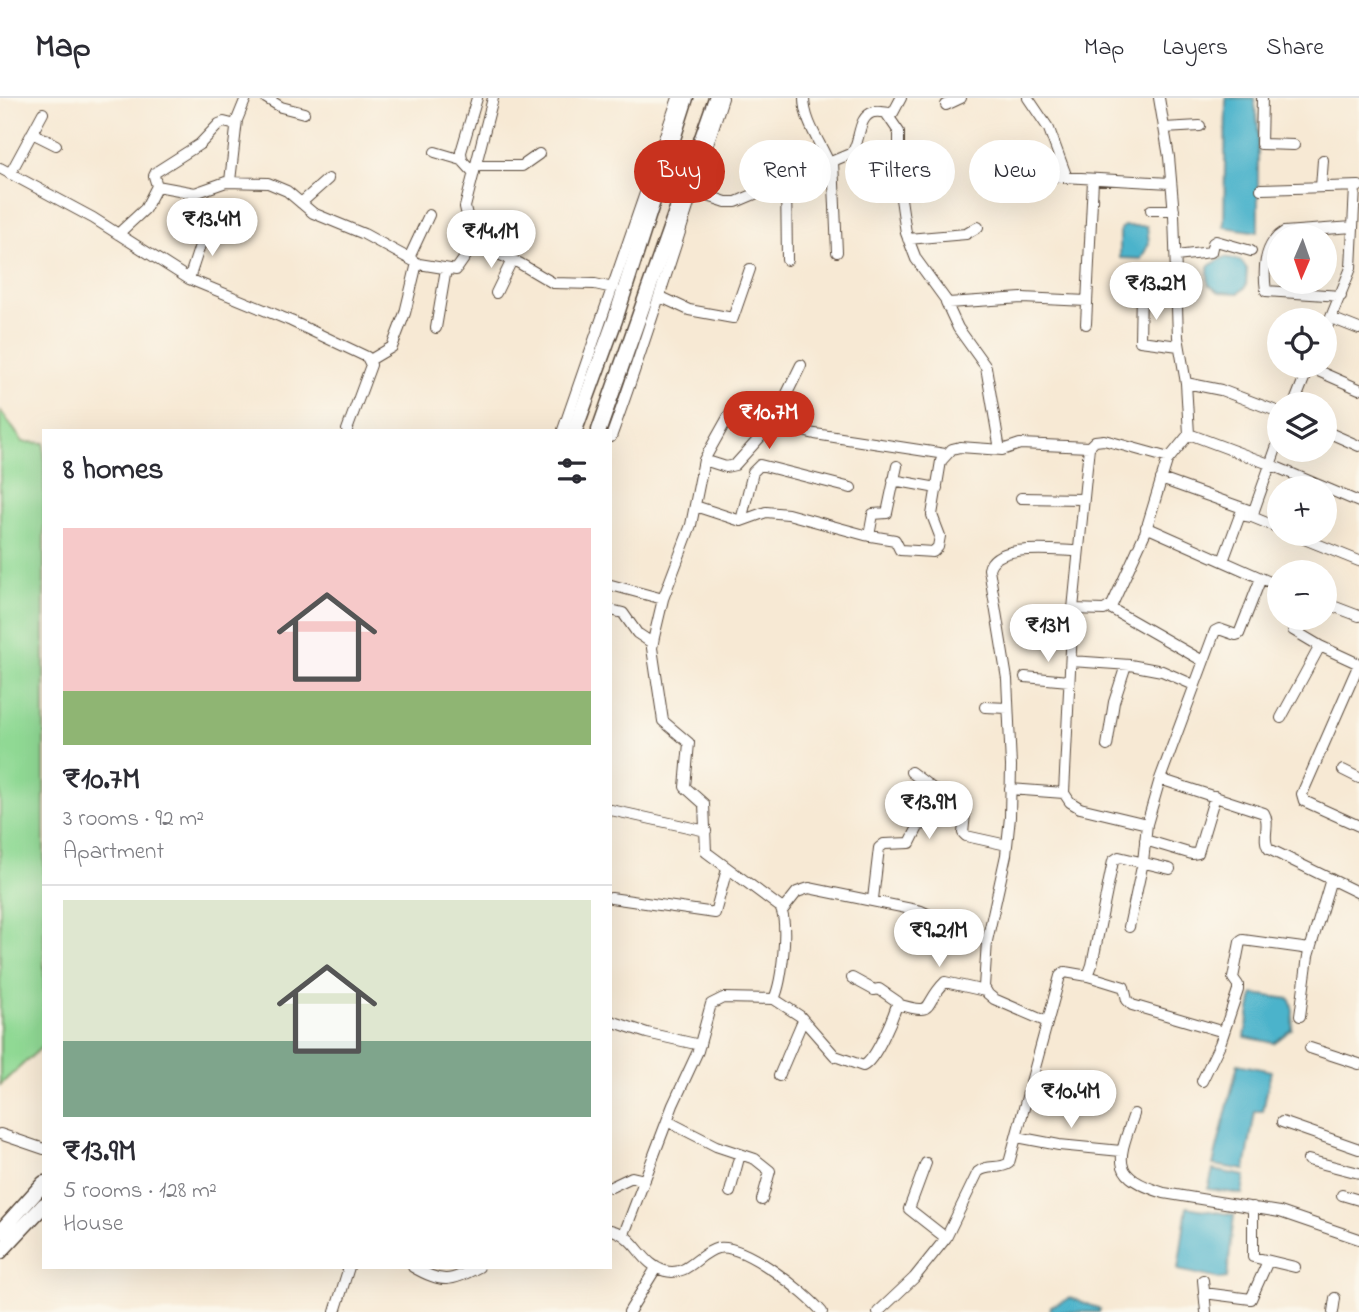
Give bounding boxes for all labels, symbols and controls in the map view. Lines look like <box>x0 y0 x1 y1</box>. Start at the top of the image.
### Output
text: Map <box>35 24 91 72</box>
text: Map <box>1084 31 1124 66</box>
text: Layers <box>1162 31 1228 66</box>
text: Share <box>1266 31 1324 66</box>
chip: Buy <box>634 140 725 203</box>
chip: Rent <box>739 140 831 203</box>
chip: Filters <box>845 140 955 203</box>
chip: New <box>969 140 1060 203</box>
pin: ₹13.4M <box>155 198 269 258</box>
text: ₹13.4M <box>183 204 241 237</box>
pin: ₹14.1M <box>434 211 548 270</box>
text: ₹14.1M <box>463 216 519 249</box>
north arrow <box>1267 224 1337 294</box>
map controls <box>1267 224 1337 630</box>
pin: ₹13.2M <box>1099 262 1213 322</box>
text: ₹13.2M <box>1126 268 1186 301</box>
button: locate <box>1267 308 1337 378</box>
pin: ₹10.7M <box>712 392 826 451</box>
button: layers <box>1267 392 1337 462</box>
text: ₹10.7M <box>739 397 799 430</box>
text: 8 homes <box>63 449 164 493</box>
icon: filters <box>553 452 591 490</box>
button: + <box>1267 476 1337 546</box>
button: − <box>1267 560 1337 630</box>
icon: home <box>264 574 390 700</box>
pin: ₹13M <box>1007 604 1089 664</box>
text: ₹13M <box>1026 610 1070 643</box>
text: ₹10.7M <box>63 759 140 803</box>
pin: ₹13.9M <box>872 782 986 841</box>
text: ₹13.9M <box>901 787 957 820</box>
text: 3 rooms · 92 m² <box>63 803 204 836</box>
text: Apartment <box>63 836 164 869</box>
pin: ₹9.21M <box>882 910 996 969</box>
text: ₹9.21M <box>910 915 968 948</box>
icon: home <box>264 946 390 1072</box>
pin: ₹10.4M <box>1014 1070 1128 1130</box>
text: ₹10.4M <box>1041 1076 1101 1109</box>
text: ₹13.9M <box>63 1131 136 1175</box>
text: 5 rooms · 128 m² <box>63 1175 217 1208</box>
text: House <box>63 1208 123 1241</box>

